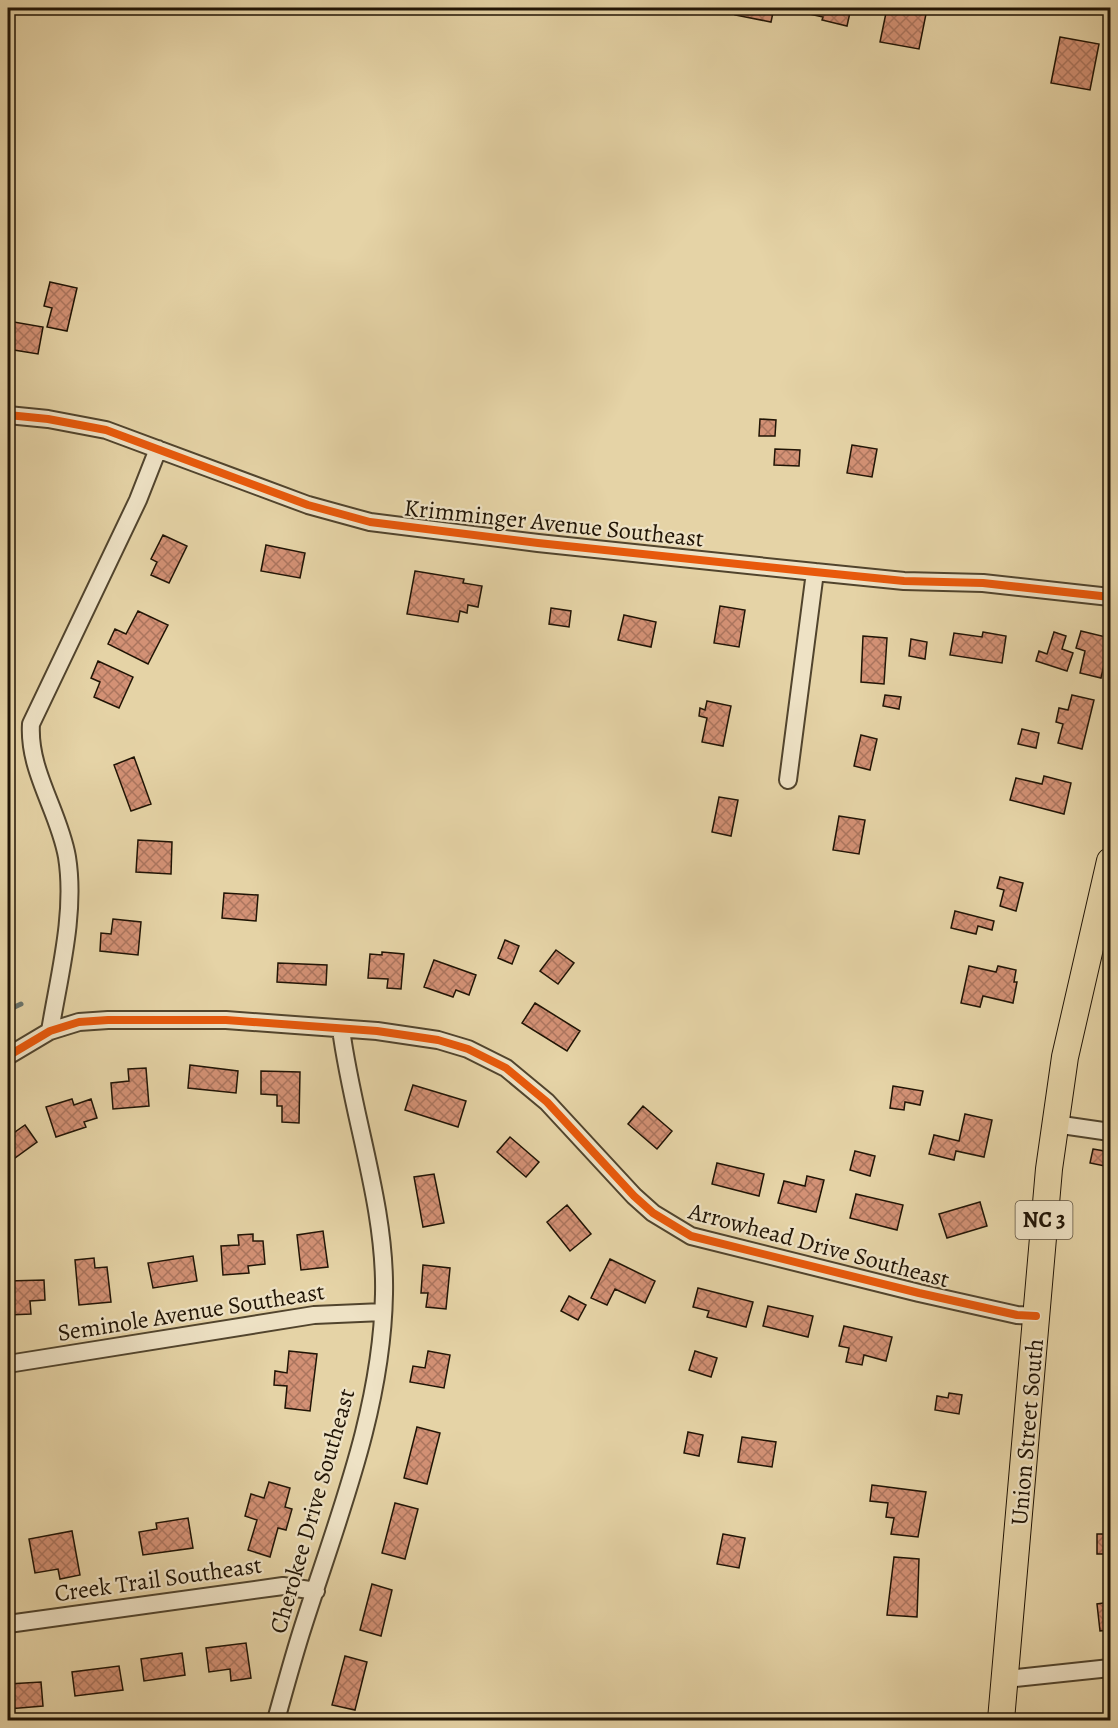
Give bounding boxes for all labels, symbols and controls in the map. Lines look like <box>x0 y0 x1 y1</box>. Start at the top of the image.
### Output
street label: Krimminger Avenue Southeast <box>403 491 706 555</box>
street label: Arrowhead Drive Southeast <box>684 1195 953 1295</box>
road number: NC 3 <box>1016 1201 1072 1239</box>
street label: Seminole Avenue Southeast <box>55 1275 327 1349</box>
street label: Union Street South <box>1003 1337 1051 1527</box>
street label: Cherokee Drive Southeast <box>262 1385 362 1637</box>
street label: Creek Trail Southeast <box>52 1549 264 1609</box>

